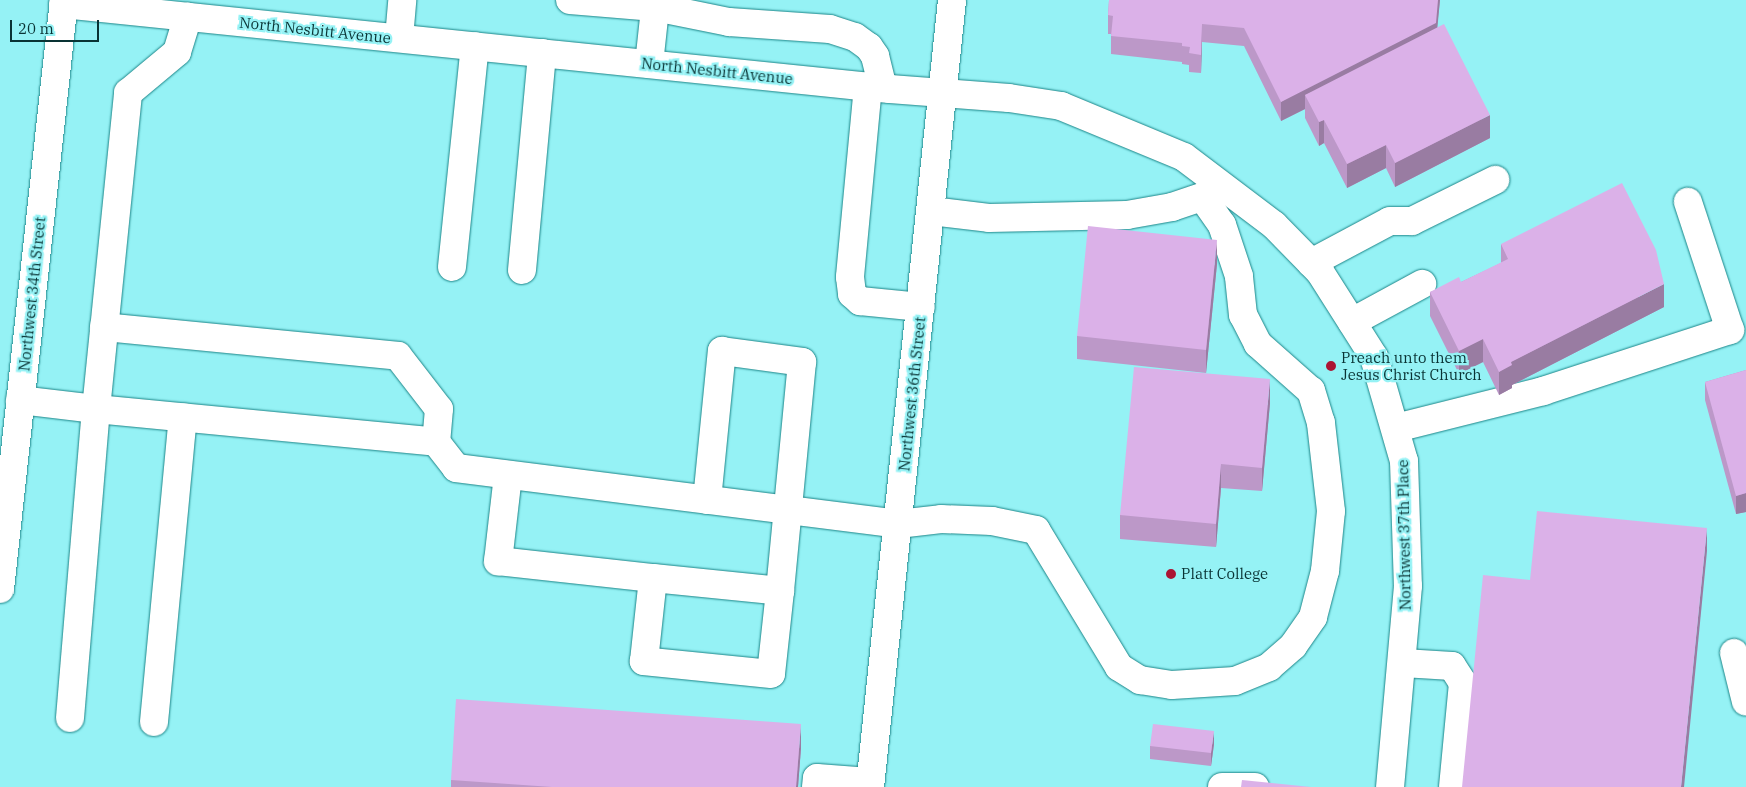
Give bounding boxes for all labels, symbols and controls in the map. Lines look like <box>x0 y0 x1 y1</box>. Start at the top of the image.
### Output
scale bar <box>12 10 101 42</box>
street label: North Nesbitt Avenue <box>238 13 392 47</box>
text: 20 m <box>18 19 54 38</box>
street label: North Nesbitt Avenue <box>640 54 794 88</box>
street label: Northwest 34th Street <box>15 216 49 372</box>
street label: Northwest 36th Street <box>895 316 929 472</box>
place label: Preach unto them Jesus Christ Church <box>1341 348 1482 383</box>
marker: Preach unto them Jesus Christ Church <box>1325 360 1337 372</box>
street label: Northwest 37th Place <box>1394 459 1414 611</box>
place label: Platt College <box>1181 565 1268 583</box>
marker: Platt College <box>1165 568 1177 580</box>

